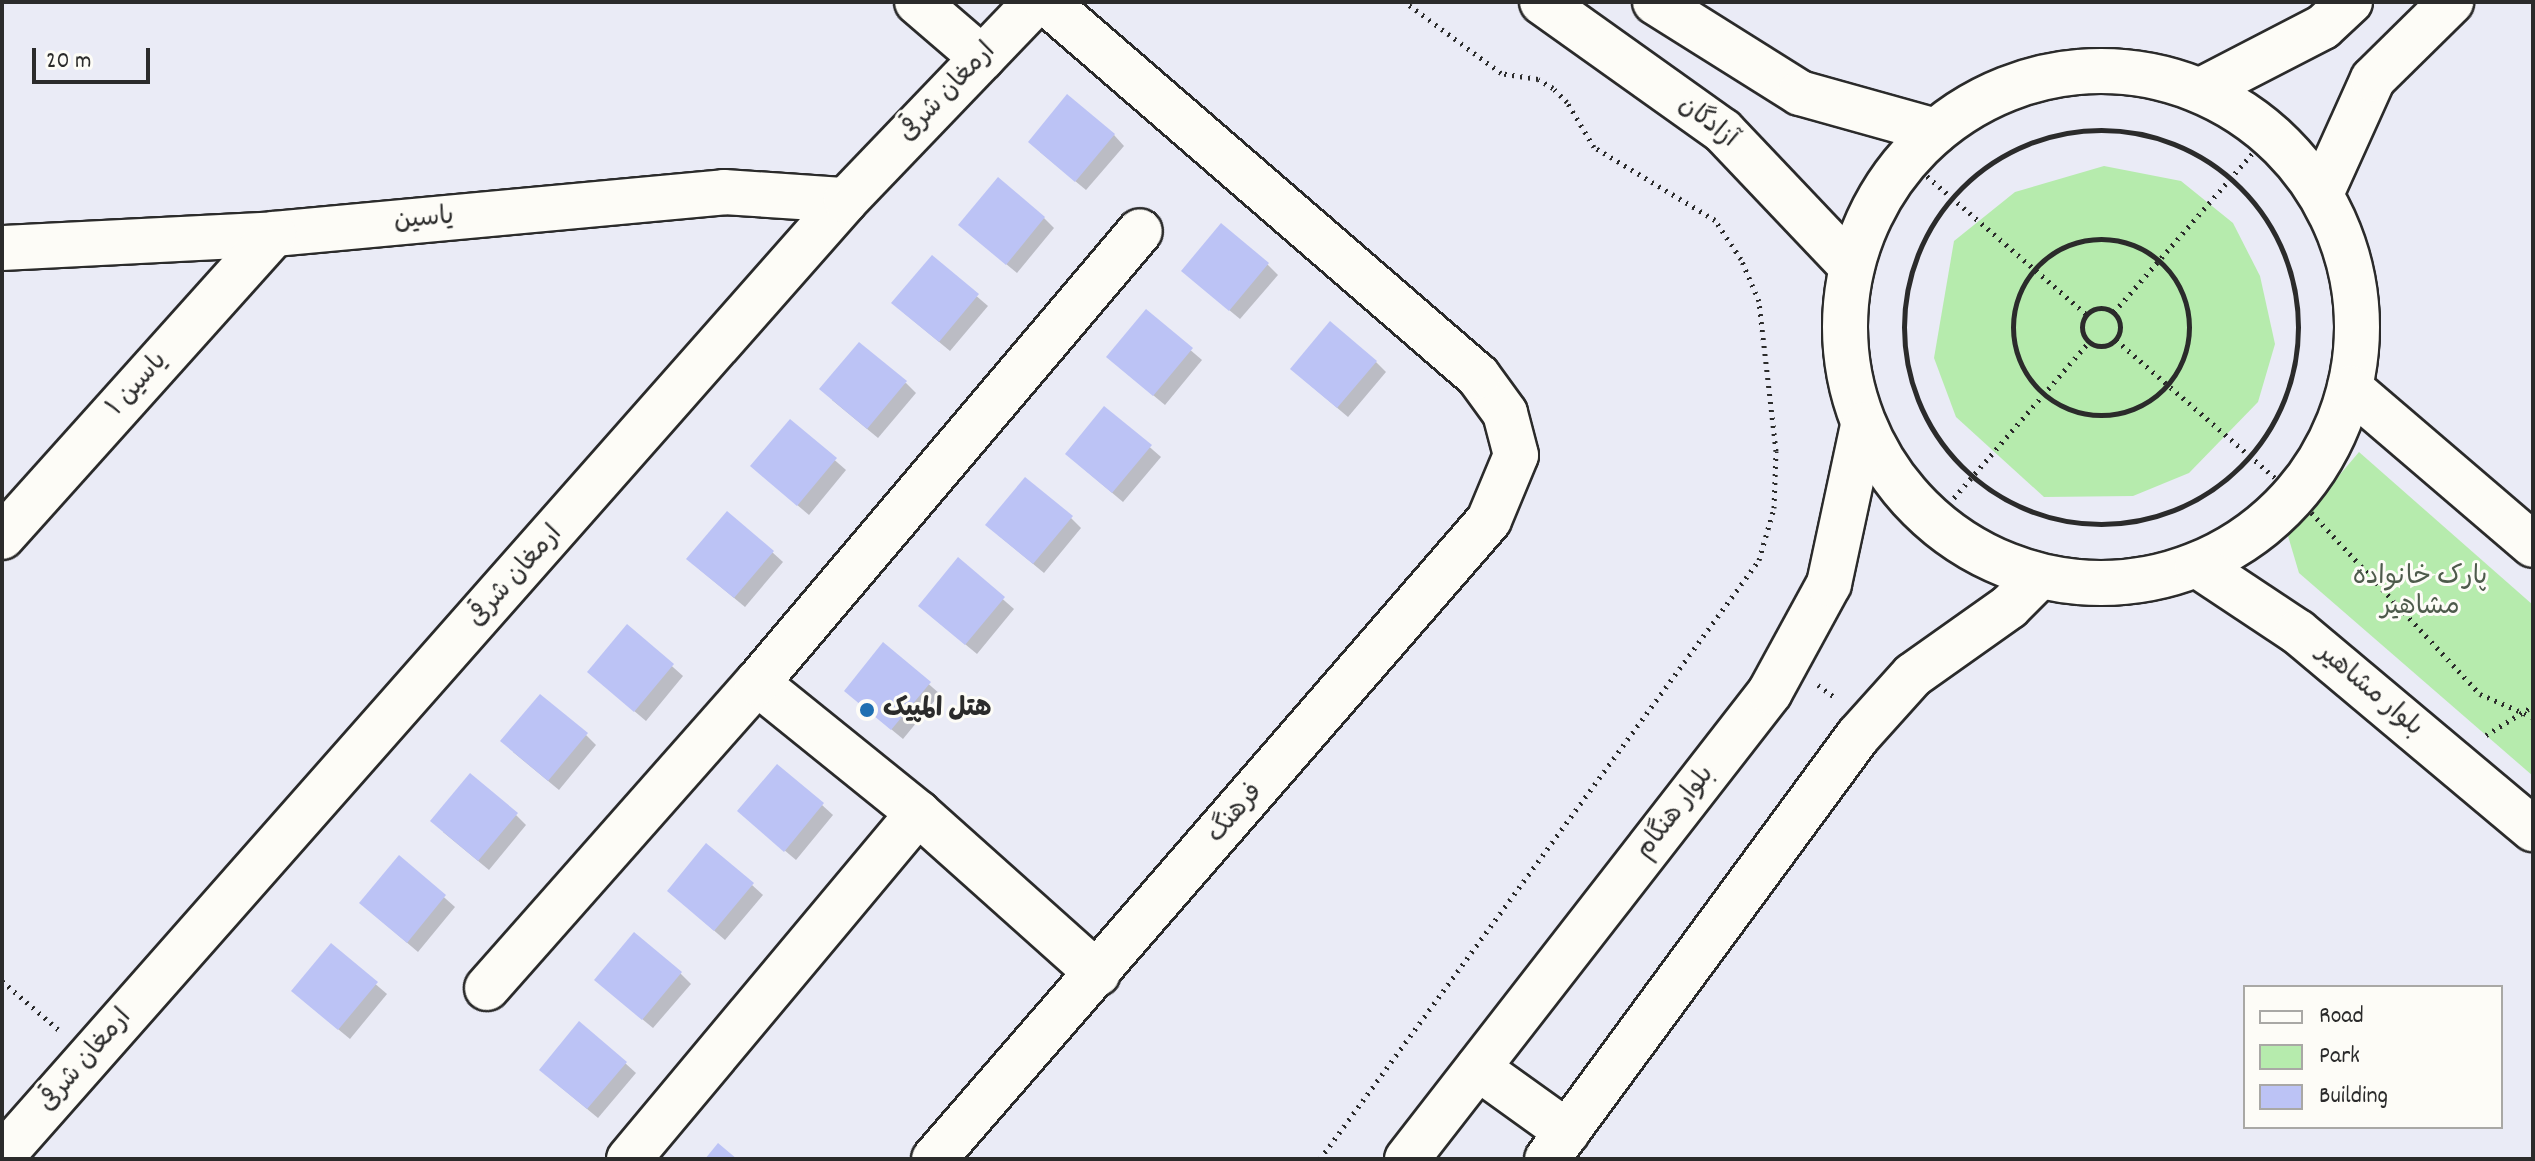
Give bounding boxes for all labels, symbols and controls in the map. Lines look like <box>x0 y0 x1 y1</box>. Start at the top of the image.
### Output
scale bar <box>36 32 154 82</box>
street label: ارمغان شرقی <box>893 37 1003 149</box>
text: 20 m <box>46 45 92 79</box>
street label: آزادگان <box>1671 90 1743 156</box>
street label: یاسین <box>393 202 455 238</box>
street label: یاسین ۱ <box>101 347 175 423</box>
street label: ارمغان شرقی <box>462 520 570 634</box>
park label: پارک خانواده مشاهیر <box>2353 562 2487 624</box>
street label: بلوار مشاهیر <box>2310 638 2428 744</box>
place label: هتل المپیک <box>883 694 992 726</box>
marker: هتل المپیک <box>858 701 876 719</box>
street label: بلوار هنگام <box>1630 760 1722 866</box>
street label: فرهنگ <box>1202 778 1270 850</box>
legend <box>2243 985 2503 1129</box>
text: Road <box>2319 1000 2364 1034</box>
street label: ارمغان شرقی <box>33 1003 139 1119</box>
text: Park <box>2319 1040 2360 1074</box>
text: Building <box>2319 1080 2388 1114</box>

